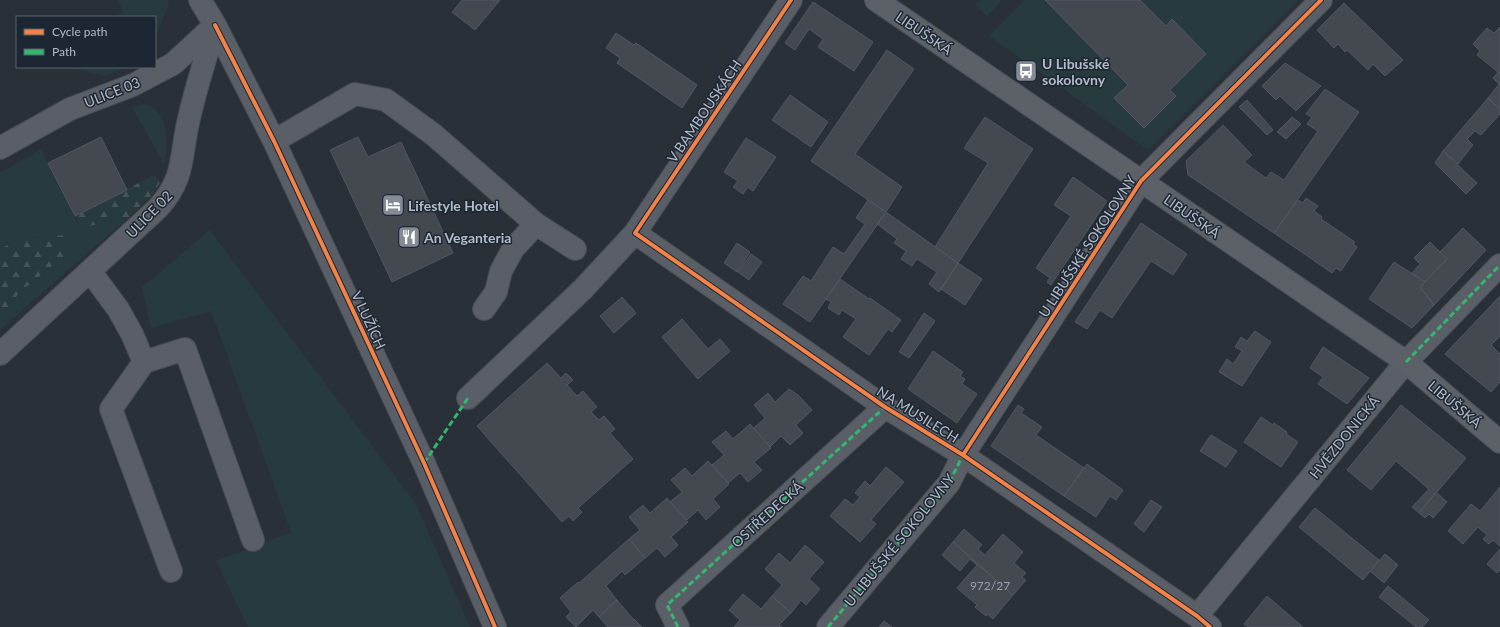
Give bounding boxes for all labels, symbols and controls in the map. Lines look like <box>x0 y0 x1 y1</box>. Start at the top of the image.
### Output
street label: LIBUŠSKÁ <box>893 8 956 58</box>
legend <box>16 16 156 68</box>
text: Cycle path <box>52 24 107 39</box>
text: Path <box>52 44 76 59</box>
place label: U Libušské sokolovny <box>1042 55 1110 88</box>
street label: V BAMBOUSKÁCH <box>663 56 745 166</box>
bus stop icon: U Libušské sokolovny <box>1013 58 1039 84</box>
street label: ULICE 03 <box>82 73 142 111</box>
street label: U LIBUŠSKÉ SOKOLOVNY <box>1035 172 1139 320</box>
street label: ULICE 02 <box>123 187 175 241</box>
street label: LIBUŠSKÁ <box>1161 191 1224 242</box>
hotel icon: Lifestyle Hotel <box>380 192 406 218</box>
place label: Lifestyle Hotel <box>408 197 499 214</box>
restaurant icon: An Veganteria <box>396 224 422 250</box>
place label: An Veganteria <box>423 229 511 246</box>
street label: V LUŽÍCH <box>348 288 390 352</box>
street label: LIBUŠSKÁ <box>1425 377 1486 432</box>
street label: NA MUSILECH <box>874 382 962 446</box>
street label: HVĚZDONICKÁ <box>1306 392 1383 482</box>
street label: U LIBUŠSKÉ SOKOLOVNY <box>840 470 958 610</box>
street label: OSTŘEDECKÁ <box>728 477 807 551</box>
house number: 972/27 <box>970 578 1010 593</box>

